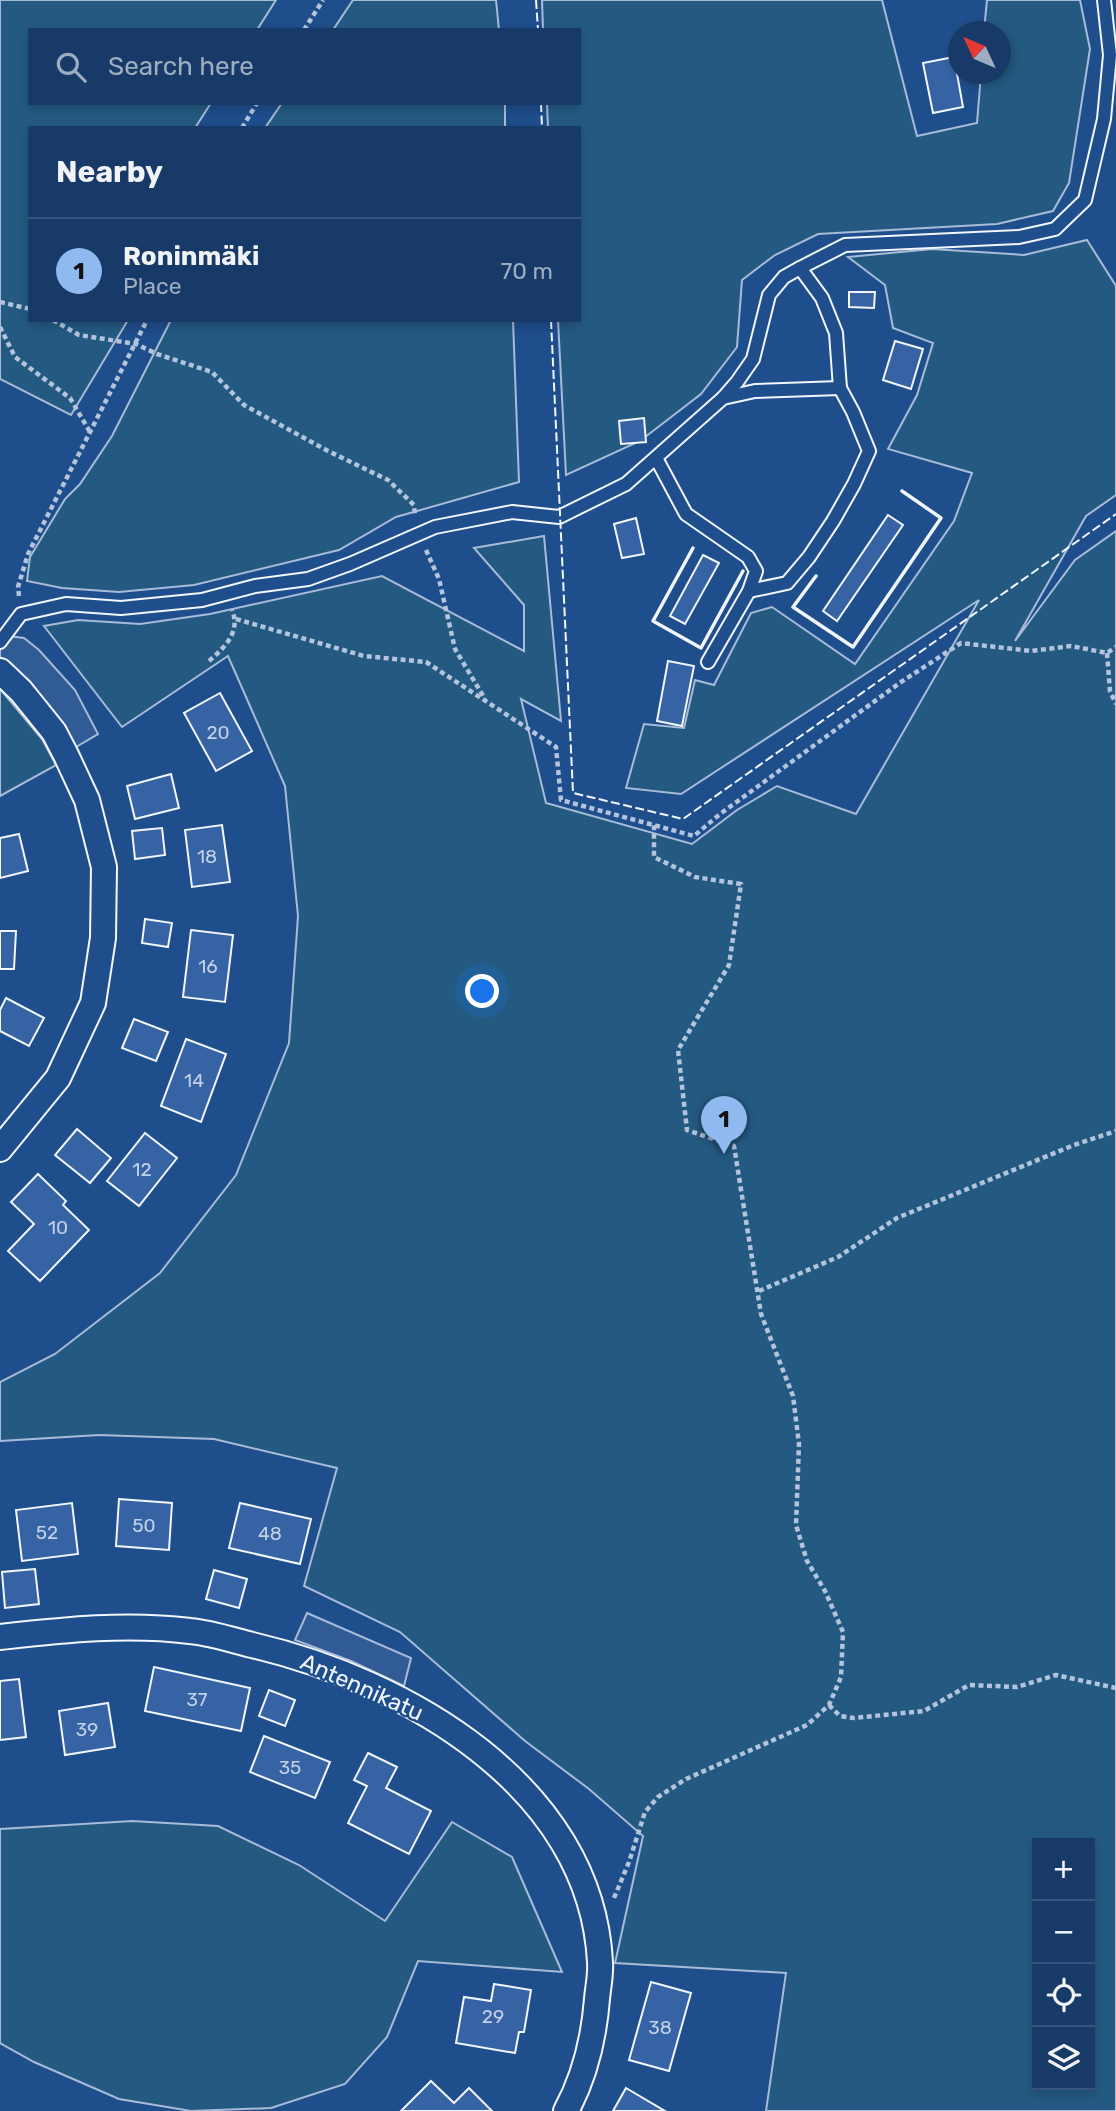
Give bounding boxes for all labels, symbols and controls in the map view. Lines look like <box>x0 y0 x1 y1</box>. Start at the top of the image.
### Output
north arrow <box>948 21 1011 84</box>
search box <box>28 28 581 105</box>
icon: search <box>52 48 90 86</box>
text: Search here <box>108 51 254 82</box>
text: Nearby <box>56 154 163 190</box>
text: Roninmäki <box>123 241 259 272</box>
text: 1 <box>73 257 85 285</box>
text: 70 m <box>501 257 553 285</box>
text: Place <box>123 272 182 300</box>
house number: 20 <box>206 721 230 744</box>
house number: 18 <box>197 845 217 868</box>
house number: 16 <box>198 955 218 978</box>
your location <box>465 974 499 1008</box>
house number: 14 <box>184 1069 204 1092</box>
pin: 1 <box>701 1096 747 1154</box>
house number: 12 <box>132 1158 152 1181</box>
house number: 10 <box>48 1216 68 1239</box>
house number: 50 <box>132 1514 156 1537</box>
house number: 52 <box>36 1521 58 1544</box>
house number: 48 <box>258 1522 282 1545</box>
street label: Antennikatu <box>296 1647 428 1727</box>
house number: 37 <box>186 1688 208 1711</box>
house number: 39 <box>76 1718 98 1741</box>
house number: 35 <box>279 1756 301 1779</box>
map controls <box>1032 1838 1095 2090</box>
button: + <box>1032 1838 1095 1901</box>
button: − <box>1032 1901 1095 1964</box>
button: locate <box>1032 1964 1095 2027</box>
house number: 29 <box>482 2005 504 2028</box>
house number: 38 <box>648 2016 672 2039</box>
button: layers <box>1032 2027 1095 2090</box>

